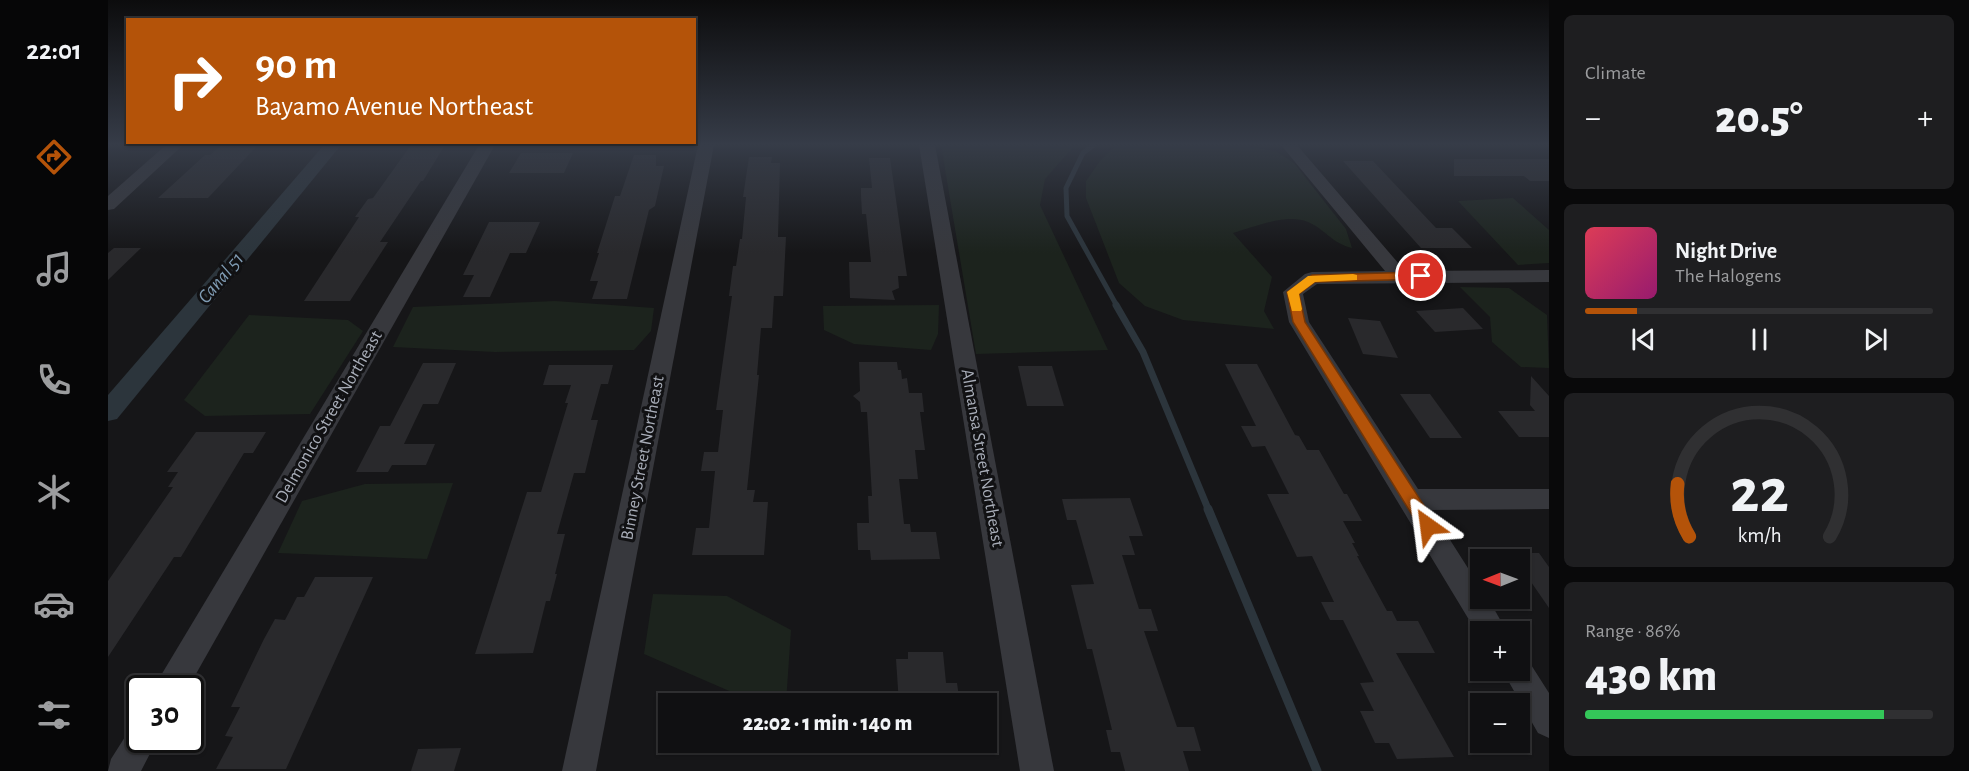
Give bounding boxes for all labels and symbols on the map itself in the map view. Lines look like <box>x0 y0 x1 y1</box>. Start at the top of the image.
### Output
water label: Canal 51 <box>194 249 248 307</box>
pin <box>1395 250 1446 301</box>
street label: Delmonico Street Northeast <box>272 328 386 506</box>
street label: Almansa Street Northeast <box>957 368 1007 549</box>
street label: Binney Street Northeast <box>618 374 668 542</box>
position arrow <box>1396 494 1460 558</box>
north arrow <box>1470 549 1530 609</box>
speed limit sign: 30 <box>126 675 204 753</box>

